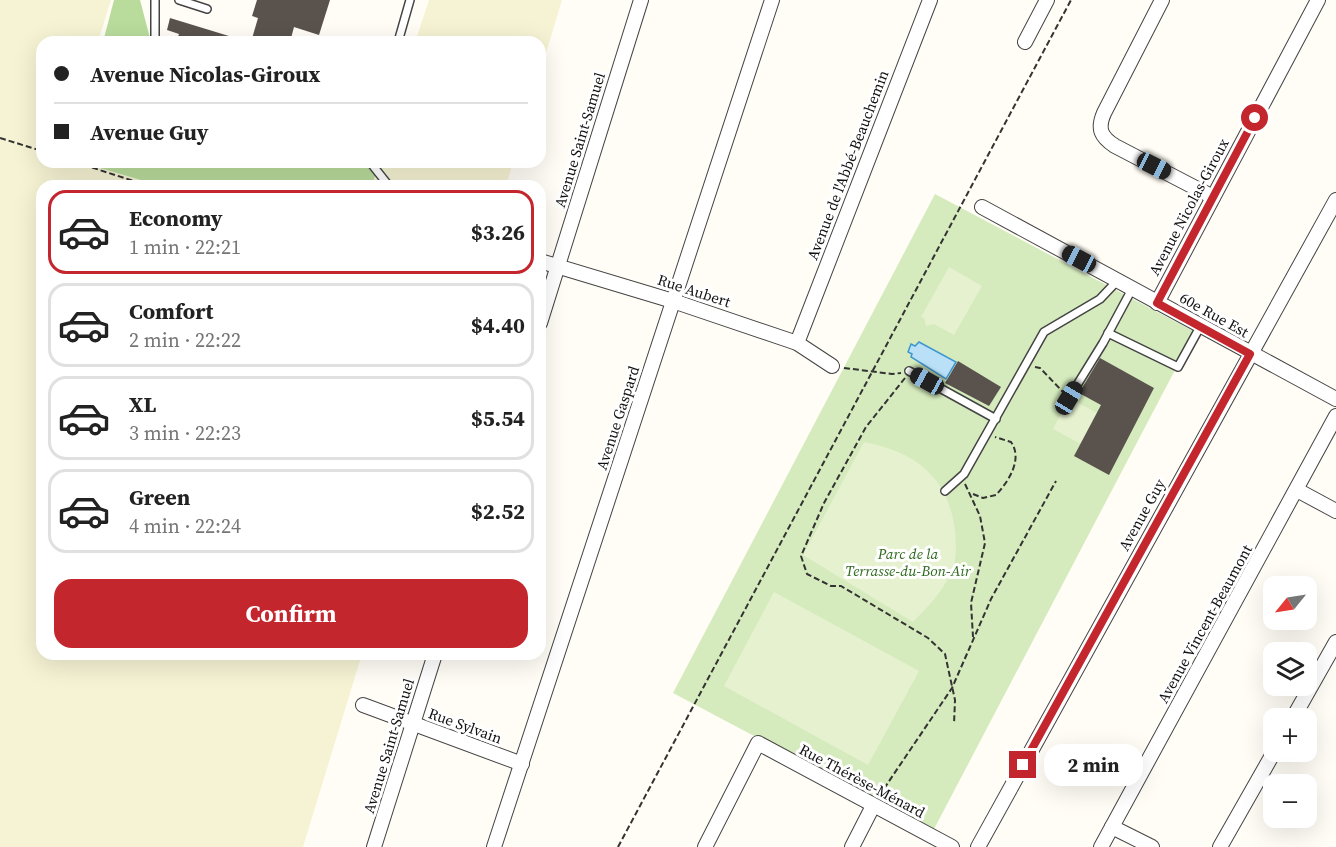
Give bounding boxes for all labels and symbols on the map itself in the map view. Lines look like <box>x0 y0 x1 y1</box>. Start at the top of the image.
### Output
street label: Avenue de l'Abbé-Beauchemin <box>802 67 893 263</box>
street label: Avenue Saint-Samuel <box>549 69 610 210</box>
route start <box>1241 104 1268 131</box>
street label: Avenue Nicolas-Giroux <box>1143 134 1234 279</box>
car <box>1134 150 1174 182</box>
car <box>1059 243 1099 275</box>
street label: Rue Aubert <box>655 269 733 312</box>
street label: 60e Rue Est <box>1176 287 1253 342</box>
street label: Avenue Gaspard <box>591 363 644 472</box>
car <box>907 364 947 398</box>
car <box>1052 378 1086 418</box>
street label: Avenue Guy <box>1113 475 1170 554</box>
street label: Avenue Vincent-Beaumont <box>1152 541 1257 707</box>
park label: Parc de la Terrasse-du-Bon-Air <box>845 543 972 581</box>
north arrow <box>1263 576 1317 630</box>
street label: Avenue Saint-Samuel <box>358 675 419 816</box>
street label: Rue Sylvain <box>425 703 505 749</box>
street label: Rue Thérèse-Ménard <box>796 738 929 823</box>
callout: 2 min <box>1044 744 1143 786</box>
route end <box>1009 751 1036 778</box>

